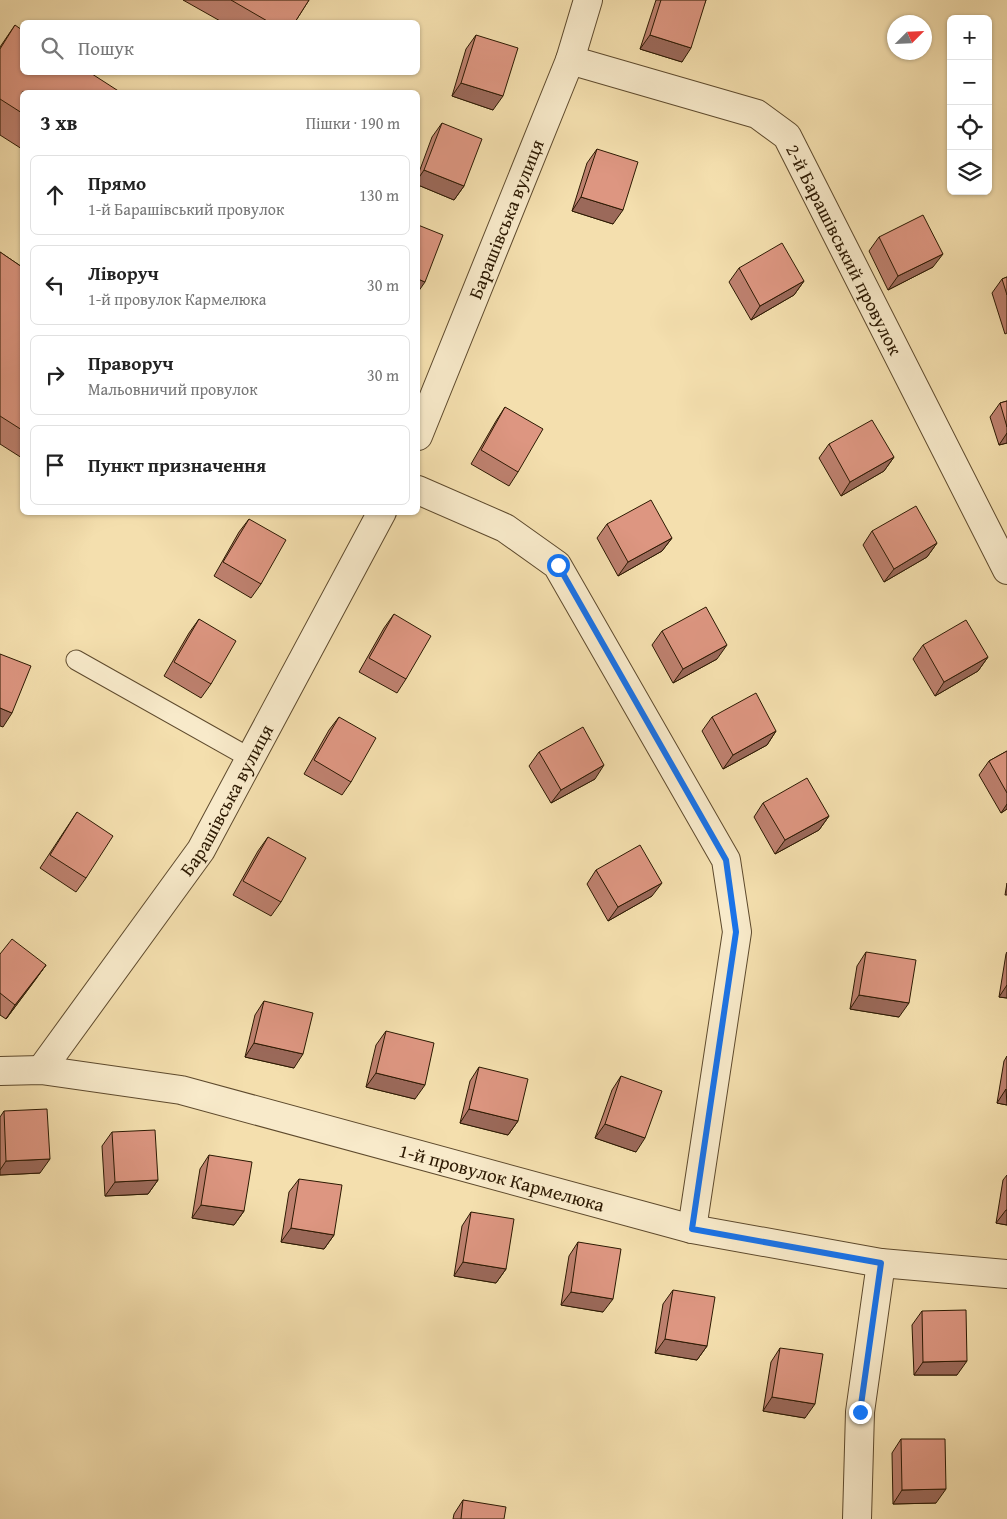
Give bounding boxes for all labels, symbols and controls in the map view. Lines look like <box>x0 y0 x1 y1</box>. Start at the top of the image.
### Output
north arrow <box>887 15 932 60</box>
map controls <box>947 15 992 195</box>
button: + <box>947 15 992 60</box>
search box <box>20 20 420 75</box>
icon: search <box>38 34 66 62</box>
text: Пошук <box>78 34 134 62</box>
button: − <box>947 60 992 105</box>
button: locate <box>947 105 992 150</box>
text: 3 хв <box>40 107 78 138</box>
text: Пішки · 190 m <box>306 111 400 135</box>
street label: Барашівська вулиця <box>461 135 551 303</box>
street label: 2-й Барашівський провулок <box>779 139 910 360</box>
button: layers <box>947 150 992 195</box>
text: Прямо <box>88 169 146 197</box>
icon: ahead <box>41 181 69 209</box>
text: 130 m <box>359 183 399 207</box>
text: 1-й Барашівський провулок <box>88 197 284 221</box>
text: Ліворуч <box>88 259 159 287</box>
icon: left <box>41 271 69 299</box>
text: 30 m <box>367 273 399 297</box>
text: 1-й провулок Кармелюка <box>88 287 266 311</box>
text: Праворуч <box>88 349 173 377</box>
icon: right <box>41 361 69 389</box>
text: 30 m <box>367 363 399 387</box>
text: Мальовничий провулок <box>88 377 258 401</box>
icon: arrive <box>41 451 69 479</box>
text: Пункт призначення <box>88 451 266 479</box>
route start <box>547 554 570 577</box>
street label: Барашівська вулиця <box>173 719 280 882</box>
street label: 1-й провулок Кармелюка <box>396 1136 608 1219</box>
route end <box>849 1401 872 1424</box>

